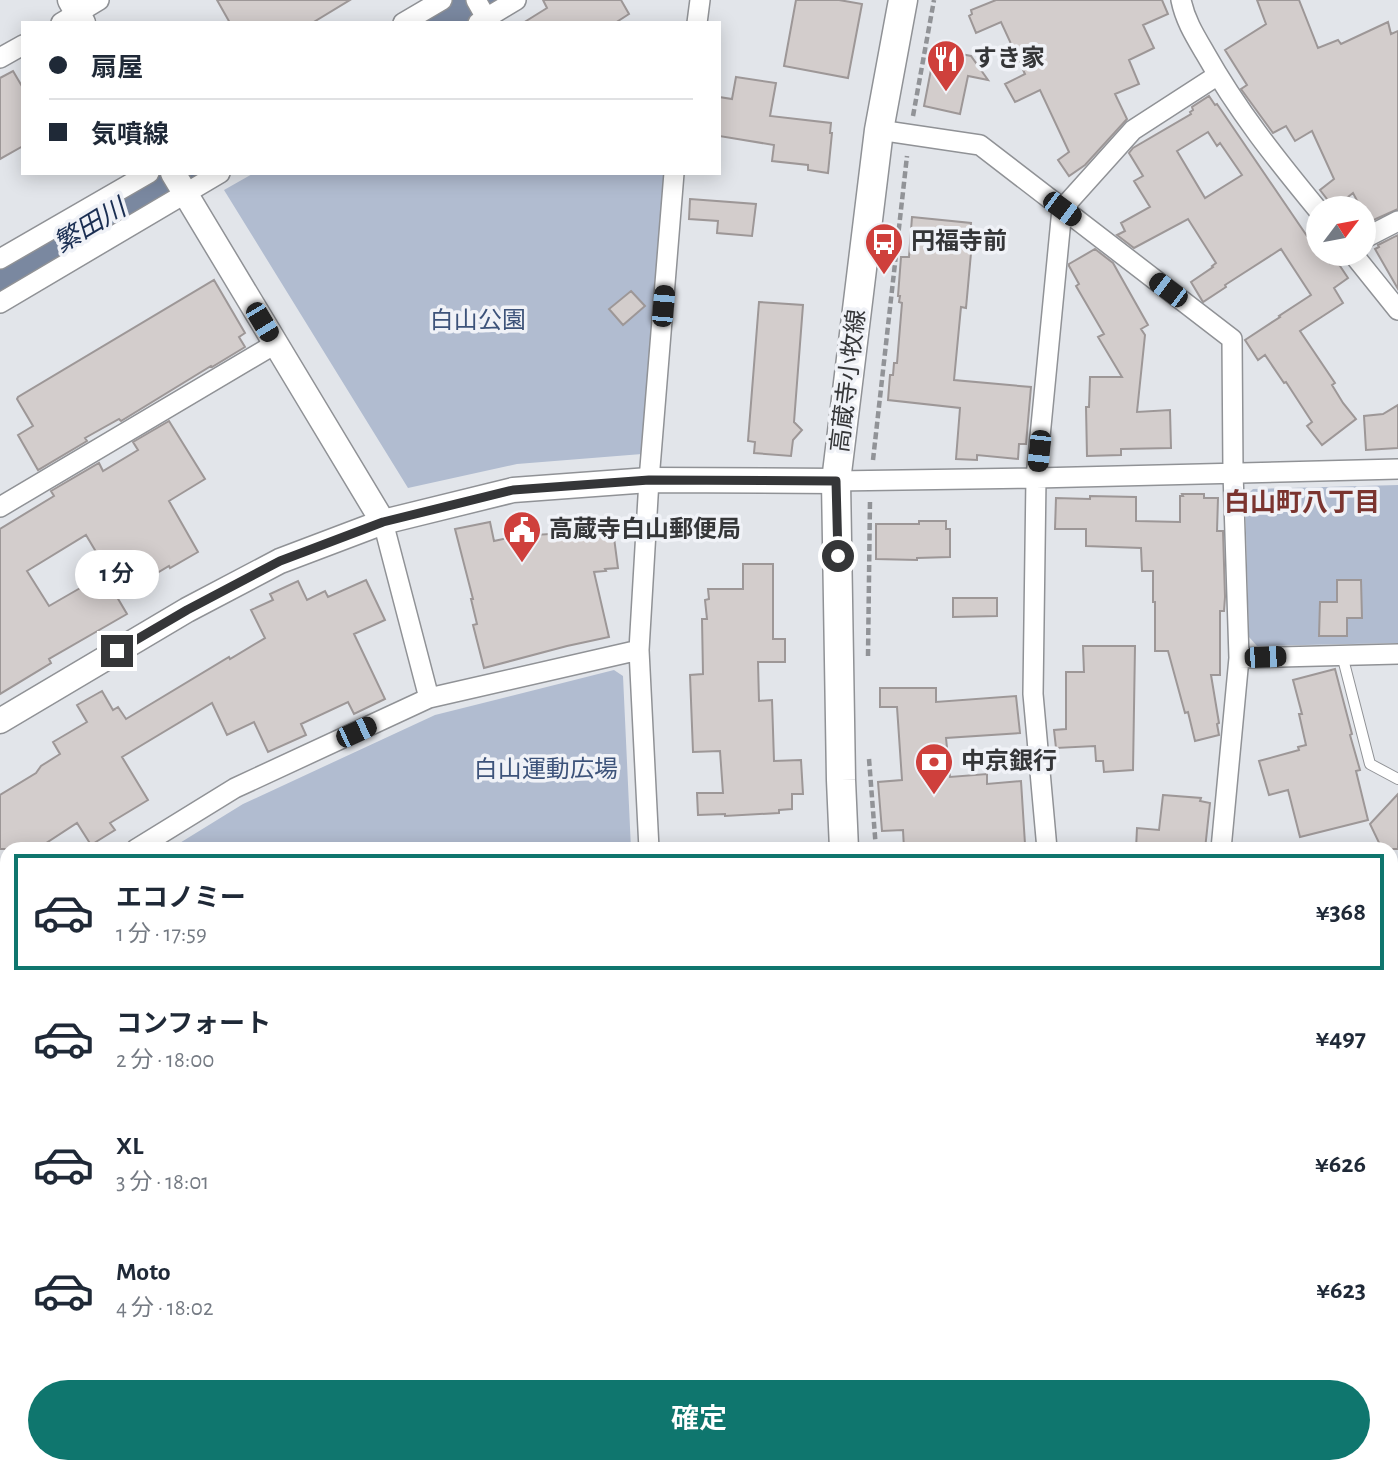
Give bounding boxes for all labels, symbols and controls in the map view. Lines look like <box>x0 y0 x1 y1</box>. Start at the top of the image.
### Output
restaurant icon: すき家 <box>925 38 967 93</box>
place label: すき家 <box>973 45 1045 71</box>
text: 扇屋 <box>91 55 143 81</box>
text: 気噴線 <box>91 122 169 148</box>
car <box>1039 188 1086 230</box>
water label: 繁田川 <box>49 192 133 257</box>
north arrow <box>1306 196 1376 266</box>
map controls <box>1306 196 1376 266</box>
bus stop icon: 円福寺前 <box>863 221 905 276</box>
place label: 円福寺前 <box>911 228 1007 254</box>
car <box>1145 269 1192 311</box>
car <box>651 284 676 328</box>
car <box>243 299 282 345</box>
park label: 白山公園 <box>430 307 526 333</box>
street label: 高蔵寺小牧線 <box>826 308 870 454</box>
car <box>1027 429 1052 473</box>
district label: 白山町八丁目 <box>1224 488 1380 516</box>
public building icon: 高蔵寺白山郵便局 <box>501 509 543 564</box>
place label: 高蔵寺白山郵便局 <box>549 516 741 542</box>
route start <box>822 540 854 572</box>
callout: 1 分 <box>75 550 159 598</box>
text: 1 分 <box>100 563 134 586</box>
route end <box>101 635 133 667</box>
car <box>1244 646 1287 668</box>
car <box>333 714 380 750</box>
bank icon: 中京銀行 <box>913 741 955 796</box>
place label: 中京銀行 <box>961 748 1057 774</box>
park label: 白山運動広場 <box>474 756 618 782</box>
icon: car <box>32 881 95 944</box>
text: エコノミー <box>116 885 246 911</box>
text: ¥368 <box>1316 899 1366 925</box>
text: 1 分 · 17:59 <box>116 923 207 946</box>
icon: car <box>32 1007 95 1070</box>
text: コンフォート <box>116 1011 271 1037</box>
text: ¥497 <box>1315 1025 1366 1051</box>
text: 2 分 · 18:00 <box>116 1049 215 1072</box>
icon: car <box>32 1133 95 1196</box>
text: XL <box>116 1133 143 1159</box>
text: ¥626 <box>1315 1151 1366 1177</box>
text: 3 分 · 18:01 <box>116 1171 209 1194</box>
icon: car <box>32 1259 95 1322</box>
text: Moto <box>116 1259 171 1285</box>
text: ¥623 <box>1316 1277 1366 1303</box>
text: 4 分 · 18:02 <box>116 1297 213 1320</box>
button: 確定 <box>28 1380 1370 1460</box>

